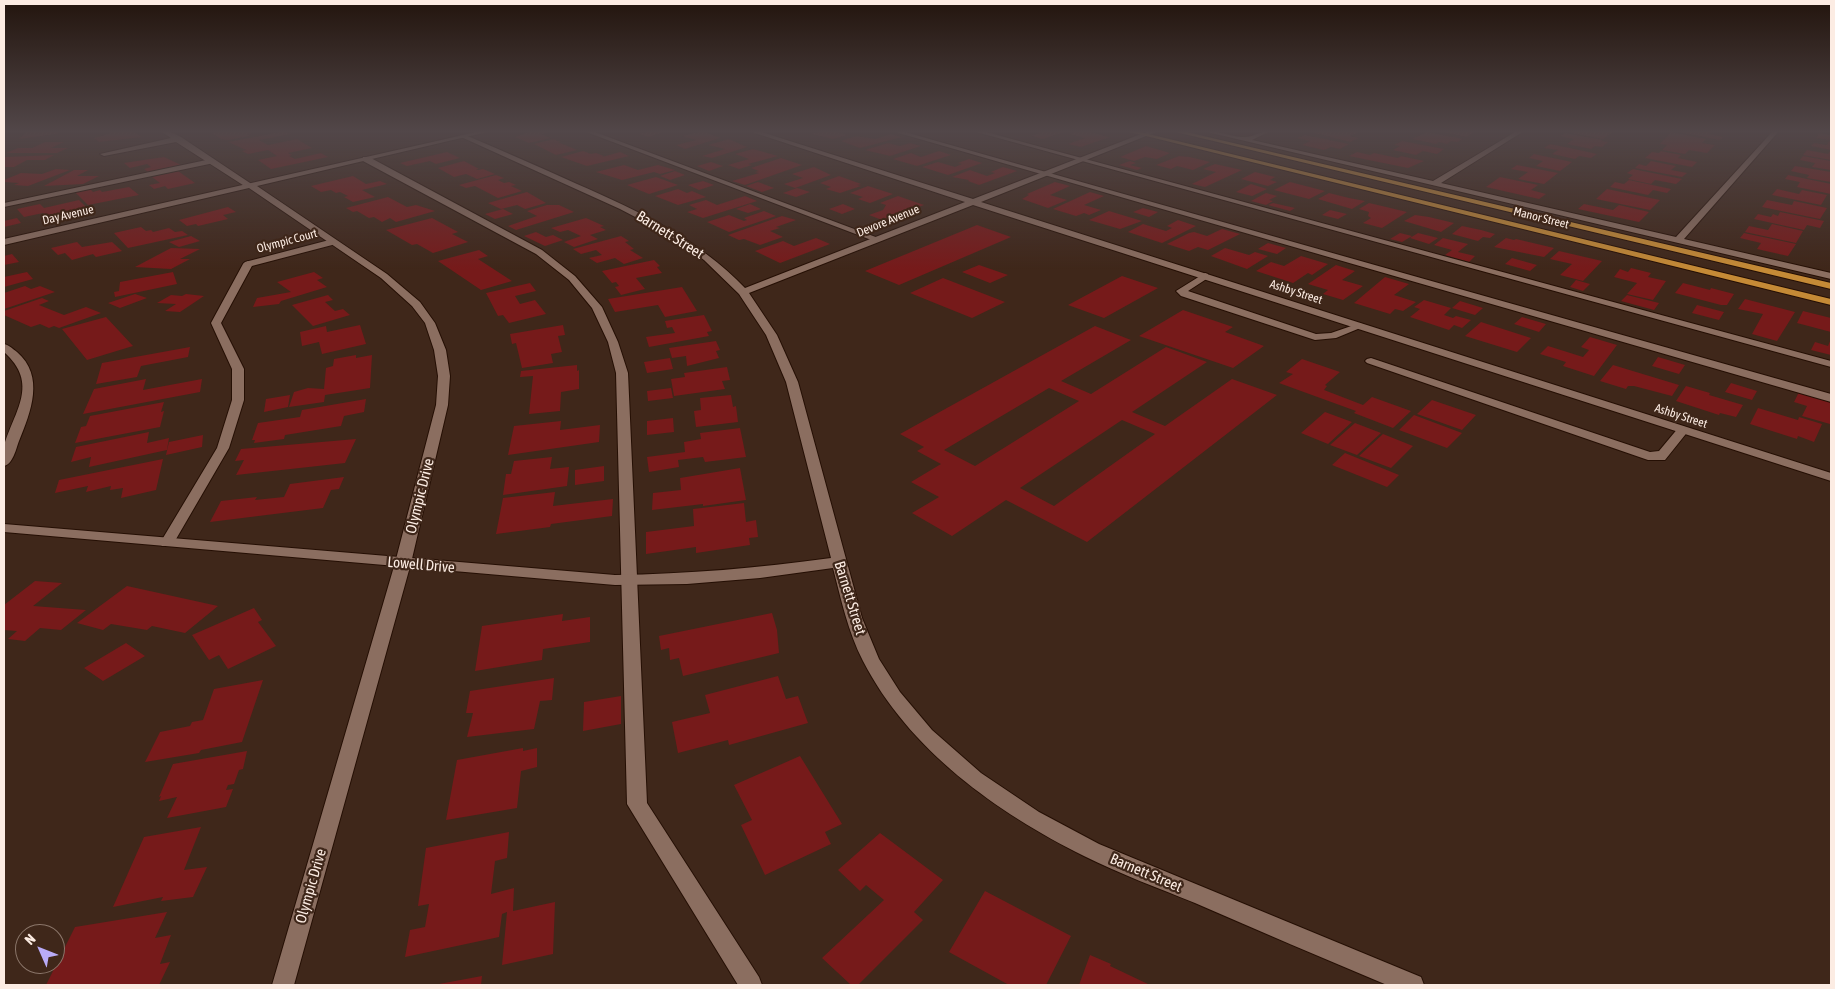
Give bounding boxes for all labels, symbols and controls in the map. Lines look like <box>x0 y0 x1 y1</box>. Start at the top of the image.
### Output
street label: Day Avenue <box>41 202 95 228</box>
street label: Devore Avenue <box>855 202 921 240</box>
street label: Manor Street <box>1512 204 1570 232</box>
street label: Barnett Street <box>633 207 707 263</box>
street label: Olympic Court <box>255 226 319 256</box>
street label: Ashby Street <box>1268 277 1324 307</box>
street label: Ashby Street <box>1653 401 1709 431</box>
street label: Olympic Drive <box>402 457 438 535</box>
street label: Lowell Drive <box>387 553 455 577</box>
street label: Barnett Street <box>830 559 870 637</box>
street label: Olympic Drive <box>292 847 330 925</box>
street label: Barnett Street <box>1107 850 1185 896</box>
north arrow <box>15 924 65 974</box>
text: N <box>21 931 39 948</box>

